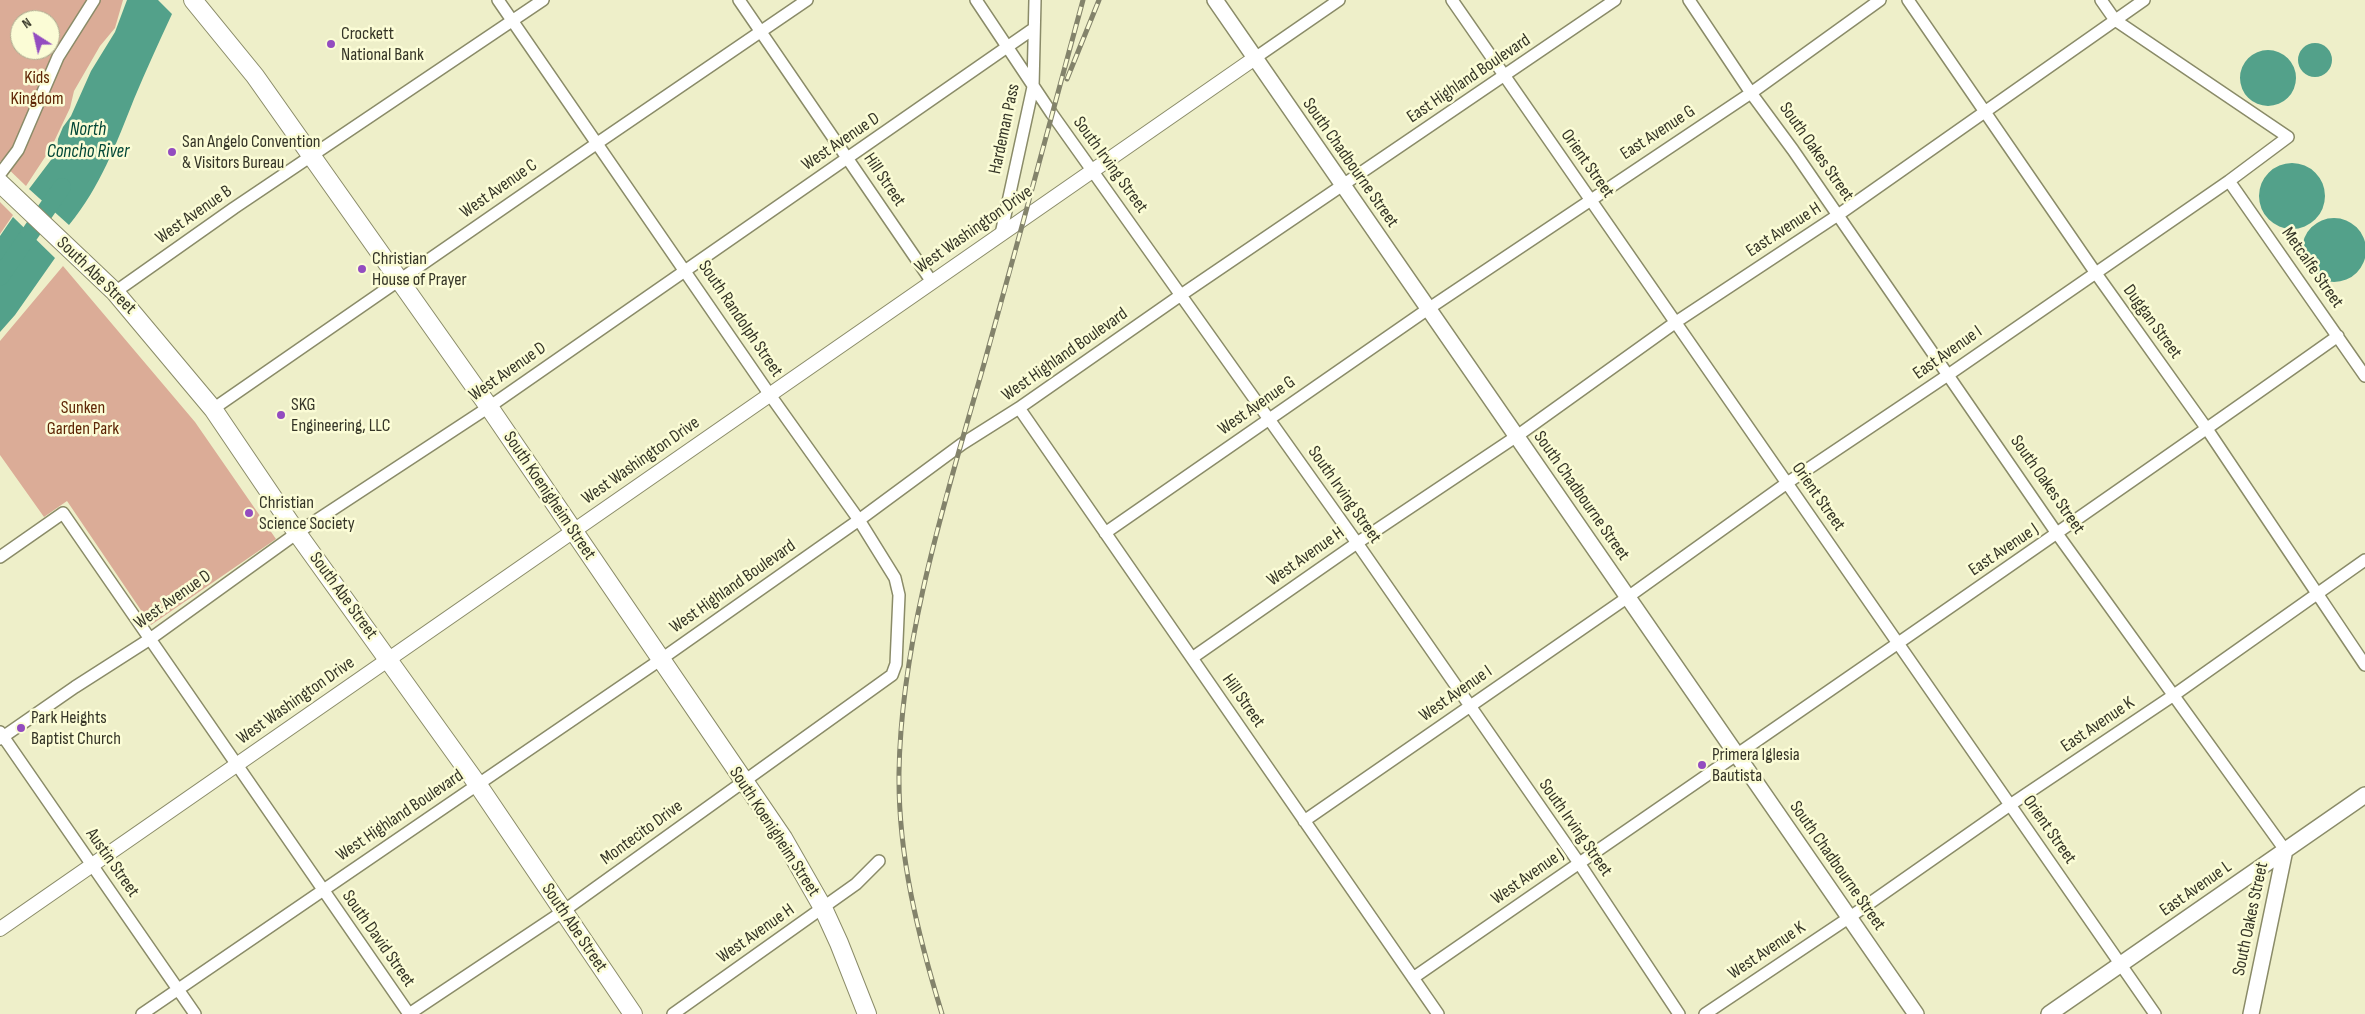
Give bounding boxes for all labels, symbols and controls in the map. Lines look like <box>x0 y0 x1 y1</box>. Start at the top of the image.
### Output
north arrow <box>10 10 60 60</box>
text: N <box>19 14 35 32</box>
place label: Crockett National Bank <box>341 23 424 66</box>
street label: East Highland Boulevard <box>1403 30 1535 128</box>
marker: Crockett National Bank <box>325 38 337 50</box>
park label: Kids Kingdom <box>11 67 63 110</box>
street label: Hardeman Pass <box>985 82 1025 176</box>
street label: South Chadbourne Street <box>1297 94 1403 232</box>
street label: South Oakes Street <box>1774 98 1858 206</box>
street label: East Avenue G <box>1617 101 1699 165</box>
street label: West Avenue D <box>798 108 884 176</box>
street label: South Irving Street <box>1068 113 1152 217</box>
water label: North Concho River <box>47 119 129 163</box>
street label: Orient Street <box>1556 126 1618 202</box>
place label: San Angelo Convention & Visitors Bureau <box>182 131 321 173</box>
marker: San Angelo Convention & Visitors Bureau <box>166 146 178 158</box>
street label: Hill Street <box>858 149 910 211</box>
street label: West Avenue C <box>456 155 542 223</box>
street label: West Avenue B <box>152 181 236 249</box>
street label: West Washington Drive <box>911 181 1037 279</box>
street label: East Avenue H <box>1743 198 1825 262</box>
street label: Metcalfe Street <box>2276 224 2348 312</box>
street label: South Abe Street <box>52 233 140 319</box>
place label: Christian House of Prayer <box>372 248 467 290</box>
street label: South Randolph Street <box>693 257 787 381</box>
marker: Christian House of Prayer <box>356 263 368 275</box>
street label: Duggan Street <box>2118 281 2186 363</box>
street label: West Highland Boulevard <box>998 304 1132 406</box>
street label: East Avenue I <box>1909 321 1987 385</box>
street label: West Avenue D <box>465 338 551 406</box>
street label: West Avenue G <box>1214 372 1300 440</box>
place label: SKG Engineering, LLC <box>291 394 390 436</box>
park label: Sunken Garden Park <box>47 397 119 439</box>
marker: SKG Engineering, LLC <box>275 409 287 421</box>
street label: West Washington Drive <box>578 412 704 510</box>
street label: South Chadbourne Street <box>1528 427 1634 565</box>
street label: South Koenigheim Street <box>498 428 600 564</box>
street label: South Oakes Street <box>2005 431 2089 539</box>
street label: South Irving Street <box>1303 442 1385 548</box>
street label: Orient Street <box>1787 459 1849 535</box>
place label: Christian Science Society <box>259 492 355 534</box>
marker: Christian Science Society <box>243 507 255 519</box>
street label: East Avenue J <box>1965 519 2043 581</box>
street label: West Avenue H <box>1263 522 1349 592</box>
street label: West Highland Boulevard <box>666 536 800 638</box>
street label: South Abe Street <box>304 548 382 644</box>
street label: West Avenue D <box>130 566 216 634</box>
street label: West Washington Drive <box>233 652 359 750</box>
street label: West Avenue I <box>1415 661 1497 727</box>
street label: Hill Street <box>1217 670 1269 732</box>
street label: East Avenue K <box>2057 693 2139 757</box>
place label: Park Heights Baptist Church <box>31 707 121 750</box>
marker: Park Heights Baptist Church <box>15 722 27 734</box>
place label: Primera Iglesia Bautista <box>1712 744 1800 786</box>
marker: Primera Iglesia Bautista <box>1696 759 1708 771</box>
street label: South Koenigheim Street <box>724 763 824 901</box>
street label: West Highland Boulevard <box>332 765 468 867</box>
street label: South Irving Street <box>1534 775 1616 881</box>
street label: Orient Street <box>2018 792 2080 868</box>
street label: Montecito Drive <box>597 796 687 870</box>
street label: South Chadbourne Street <box>1784 797 1890 935</box>
street label: Austin Street <box>80 824 144 902</box>
street label: West Avenue J <box>1487 844 1569 910</box>
street label: East Avenue L <box>2156 857 2236 921</box>
street label: South Oakes Street <box>2228 860 2274 978</box>
street label: South Abe Street <box>536 880 612 976</box>
street label: South David Street <box>337 887 419 991</box>
street label: West Avenue H <box>713 899 799 969</box>
street label: West Avenue K <box>1724 917 1810 985</box>

